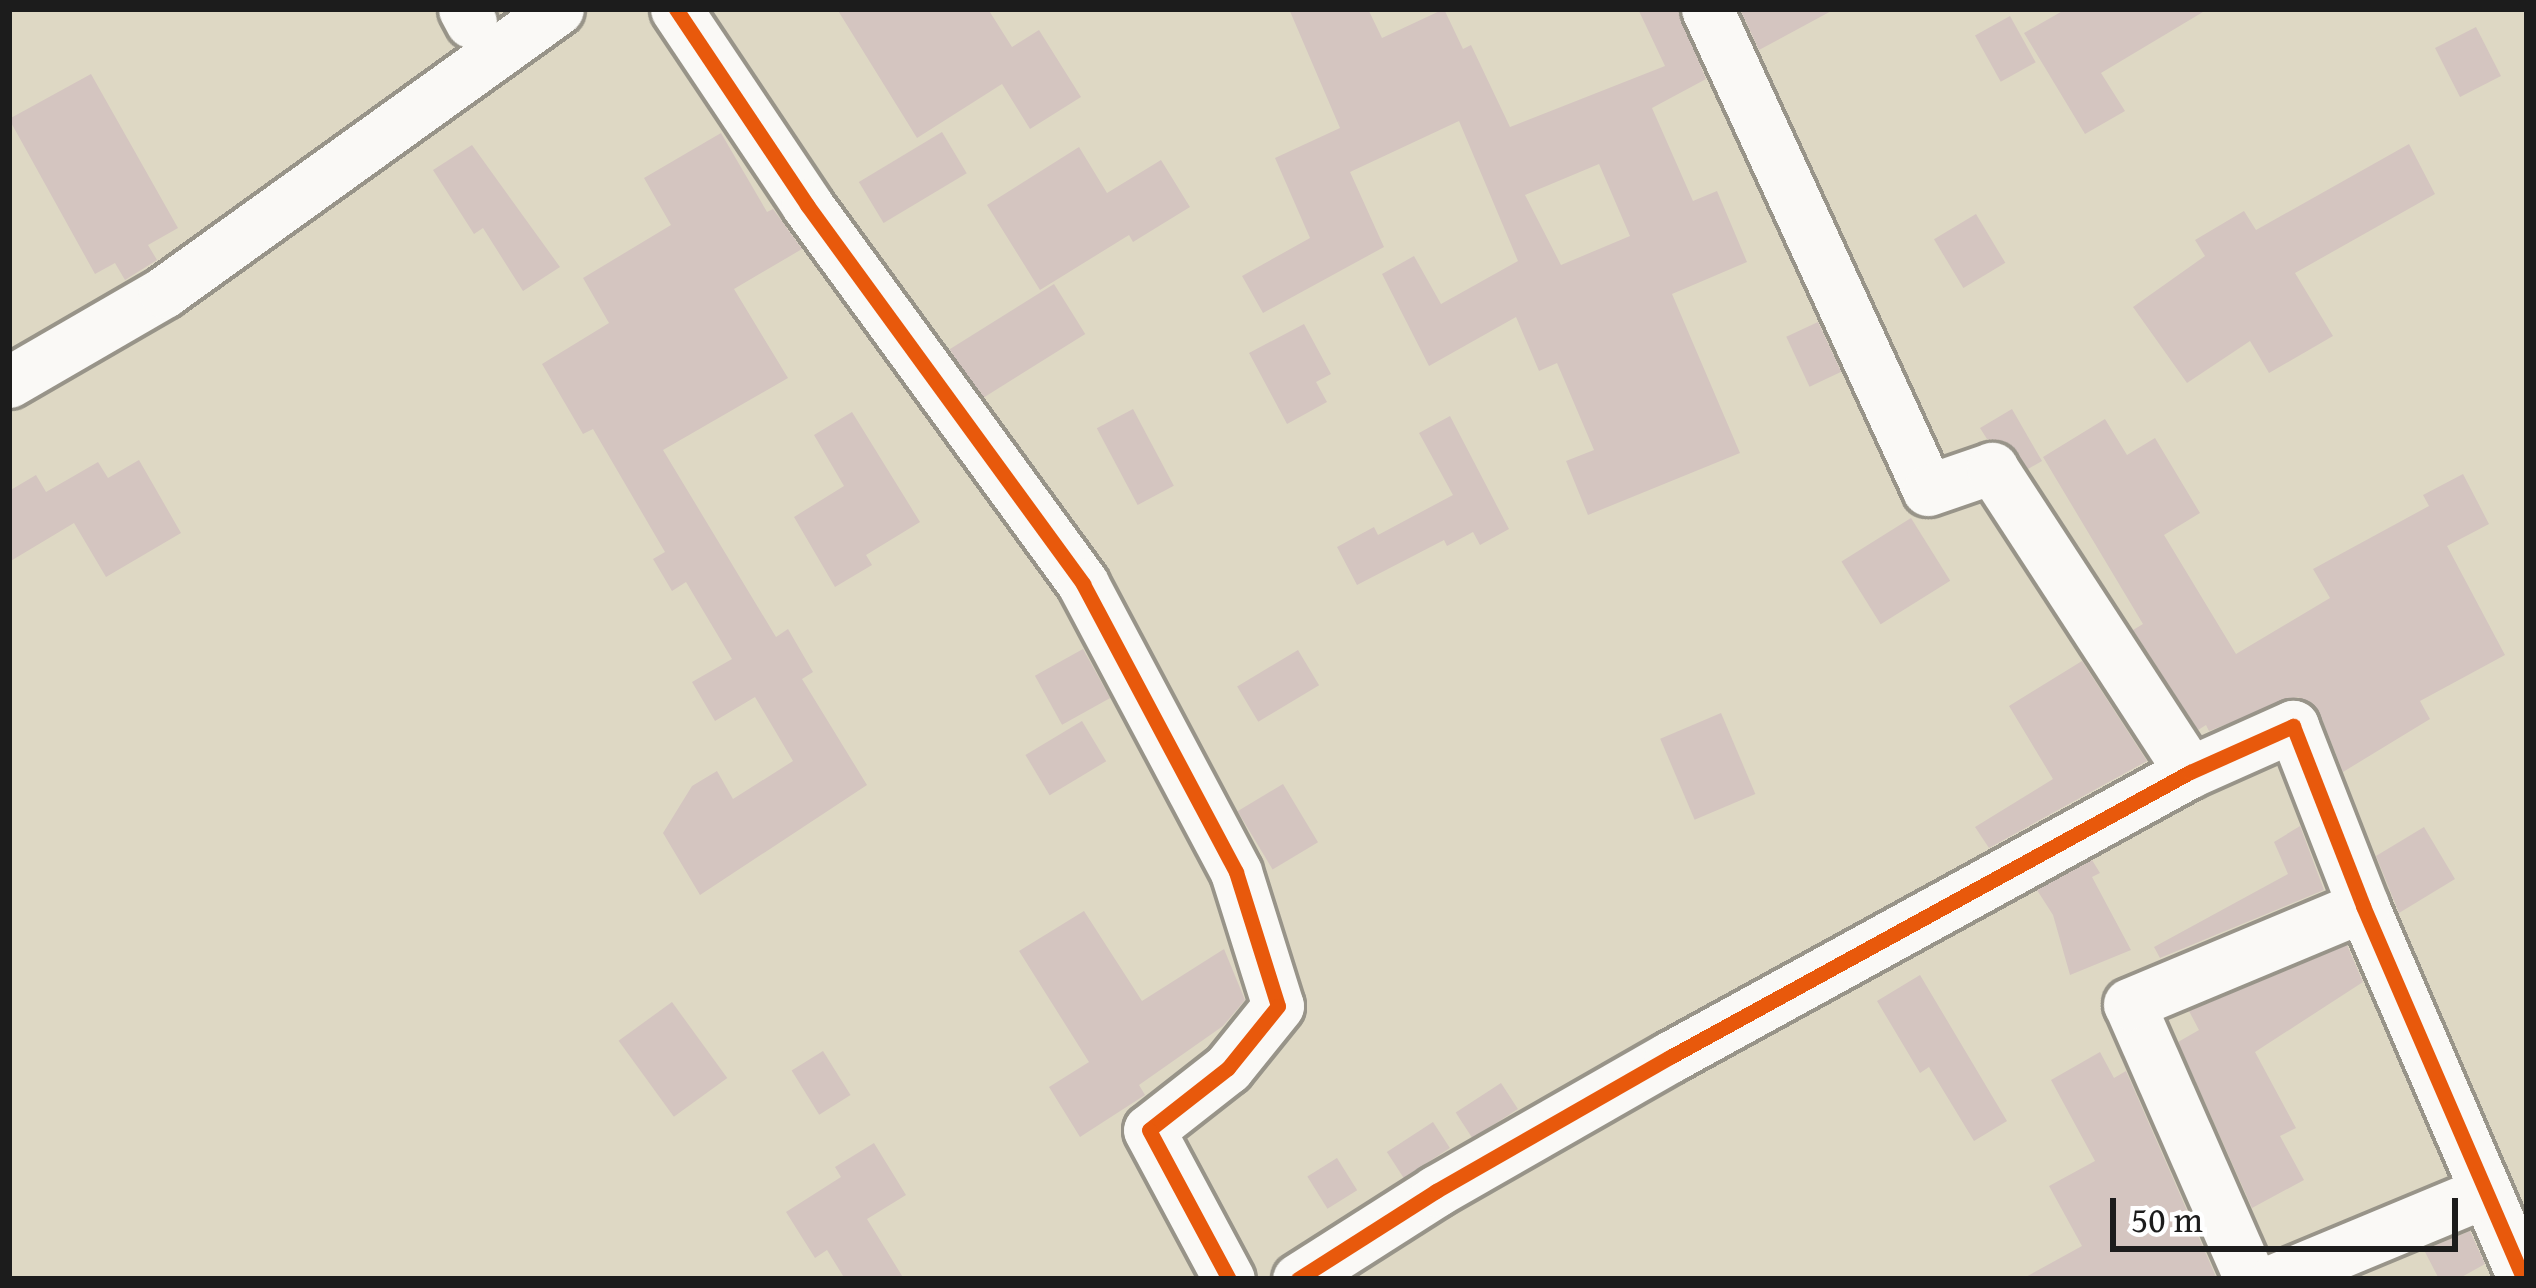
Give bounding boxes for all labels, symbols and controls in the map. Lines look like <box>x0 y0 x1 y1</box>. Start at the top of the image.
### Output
scale bar <box>2116 1174 2464 1248</box>
text: 50 m <box>2131 1192 2203 1245</box>

